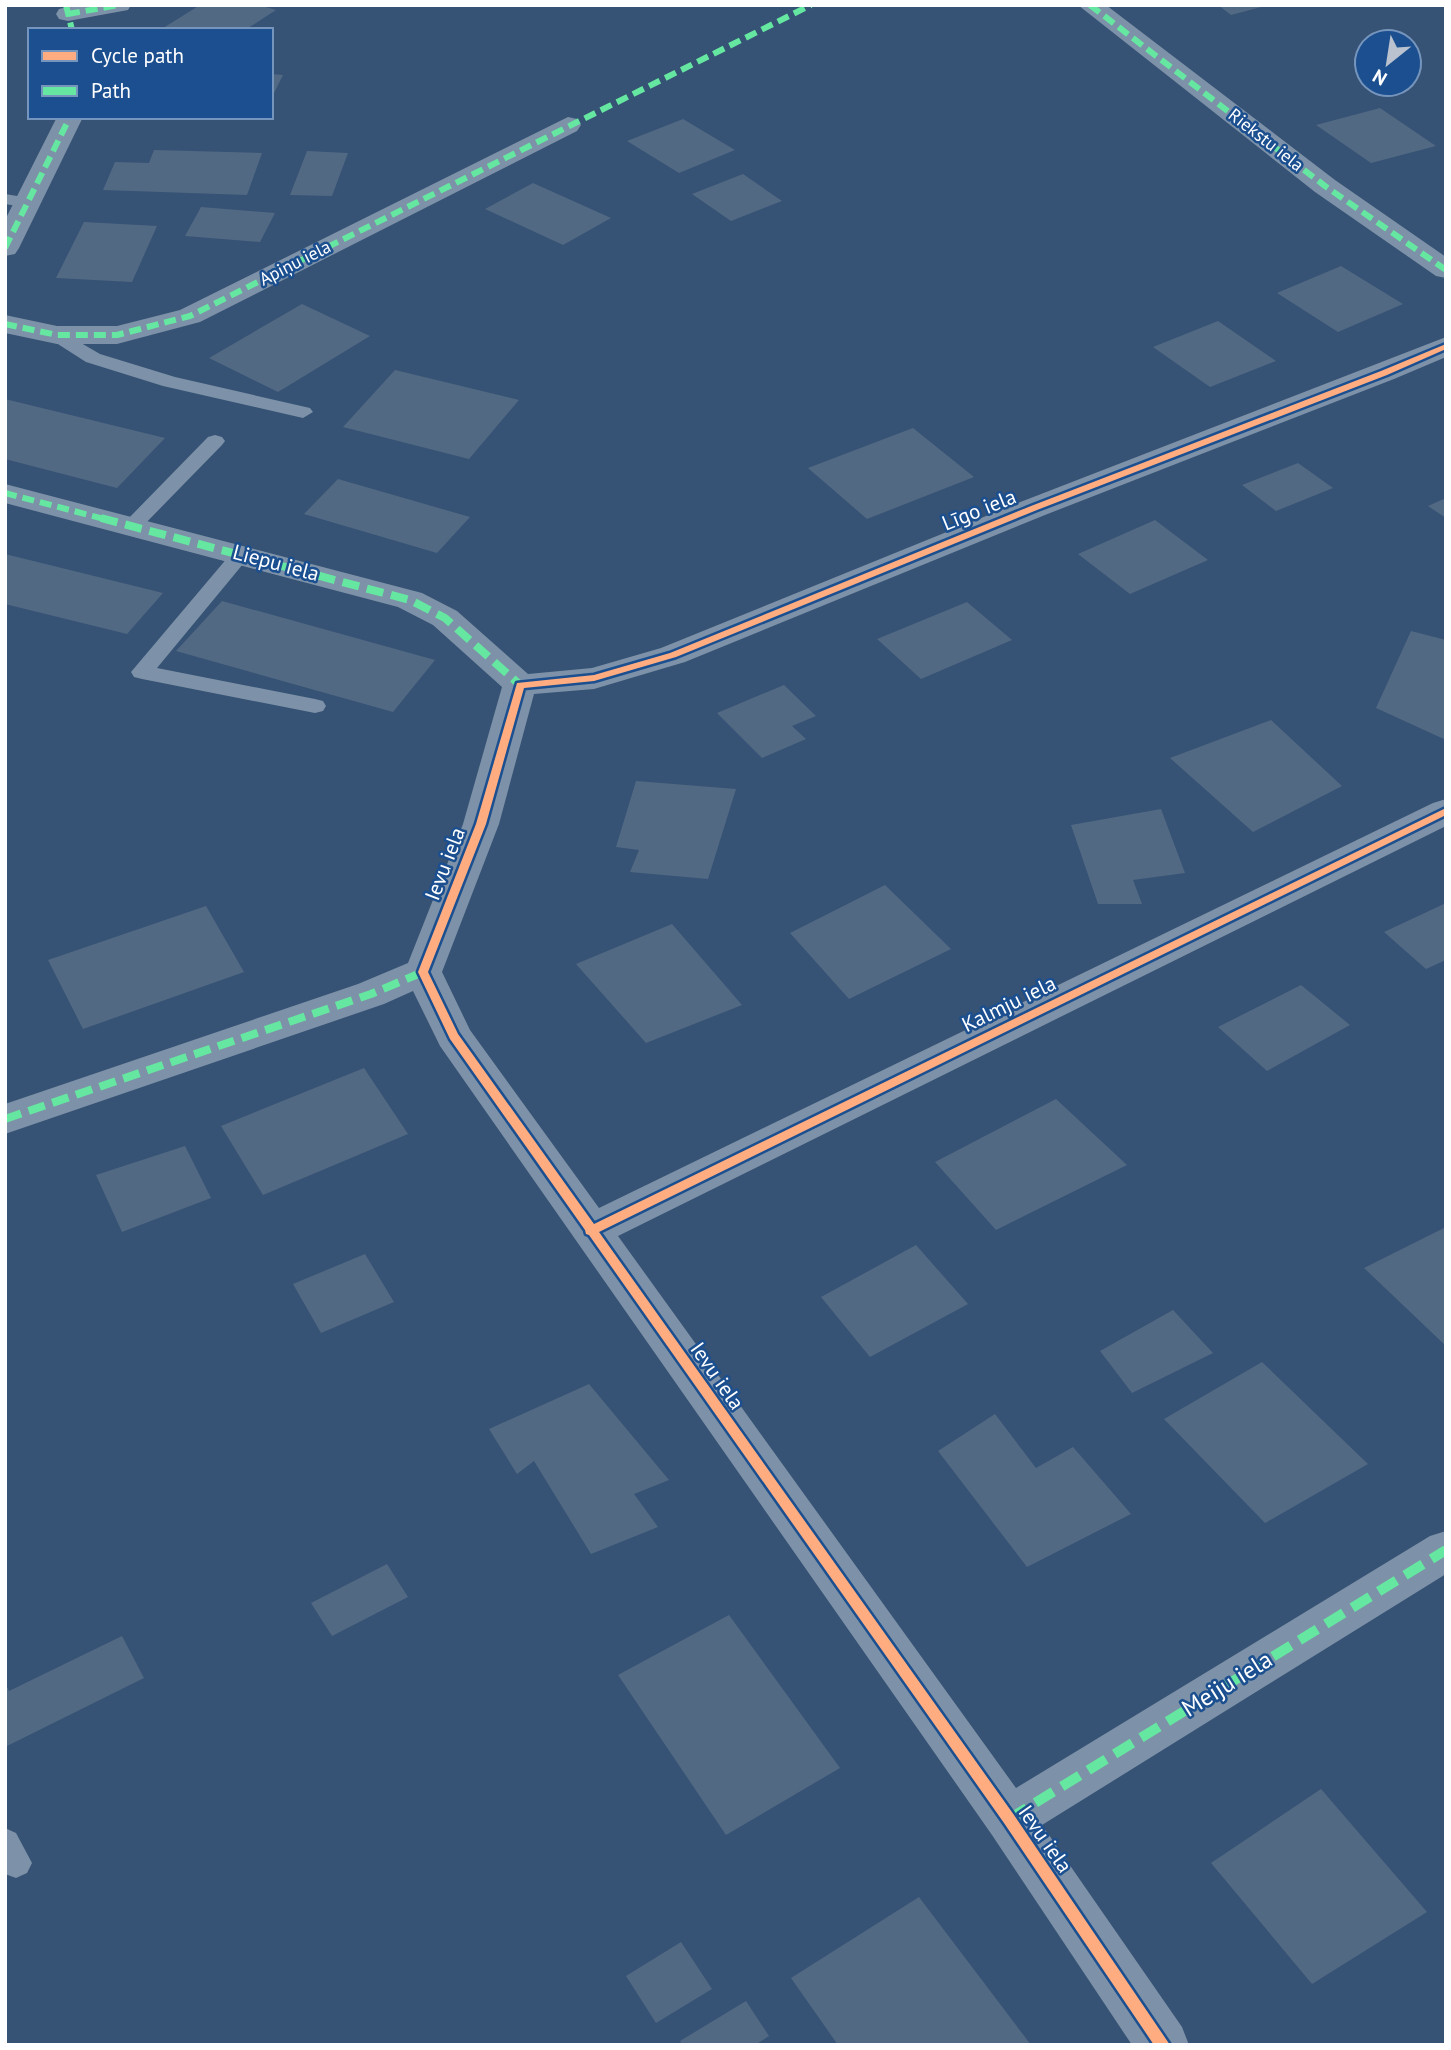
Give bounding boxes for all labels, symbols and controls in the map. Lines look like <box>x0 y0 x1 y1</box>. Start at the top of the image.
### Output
legend <box>28 28 273 119</box>
north arrow <box>1353 28 1423 98</box>
text: Cycle path <box>91 42 184 69</box>
text: N <box>1368 64 1391 91</box>
text: Path <box>91 77 131 104</box>
street label: Riekstu iela <box>1224 103 1309 176</box>
street label: Apiņu iela <box>255 235 335 290</box>
street label: Līgo iela <box>938 483 1020 537</box>
street label: Liepu iela <box>230 538 322 587</box>
street label: Ievu iela <box>418 823 471 904</box>
street label: Kalmju iela <box>957 969 1060 1038</box>
street label: Ievu iela <box>684 1337 750 1415</box>
street label: Meiju iela <box>1176 1644 1278 1723</box>
street label: Ievu iela <box>1012 1800 1078 1878</box>

